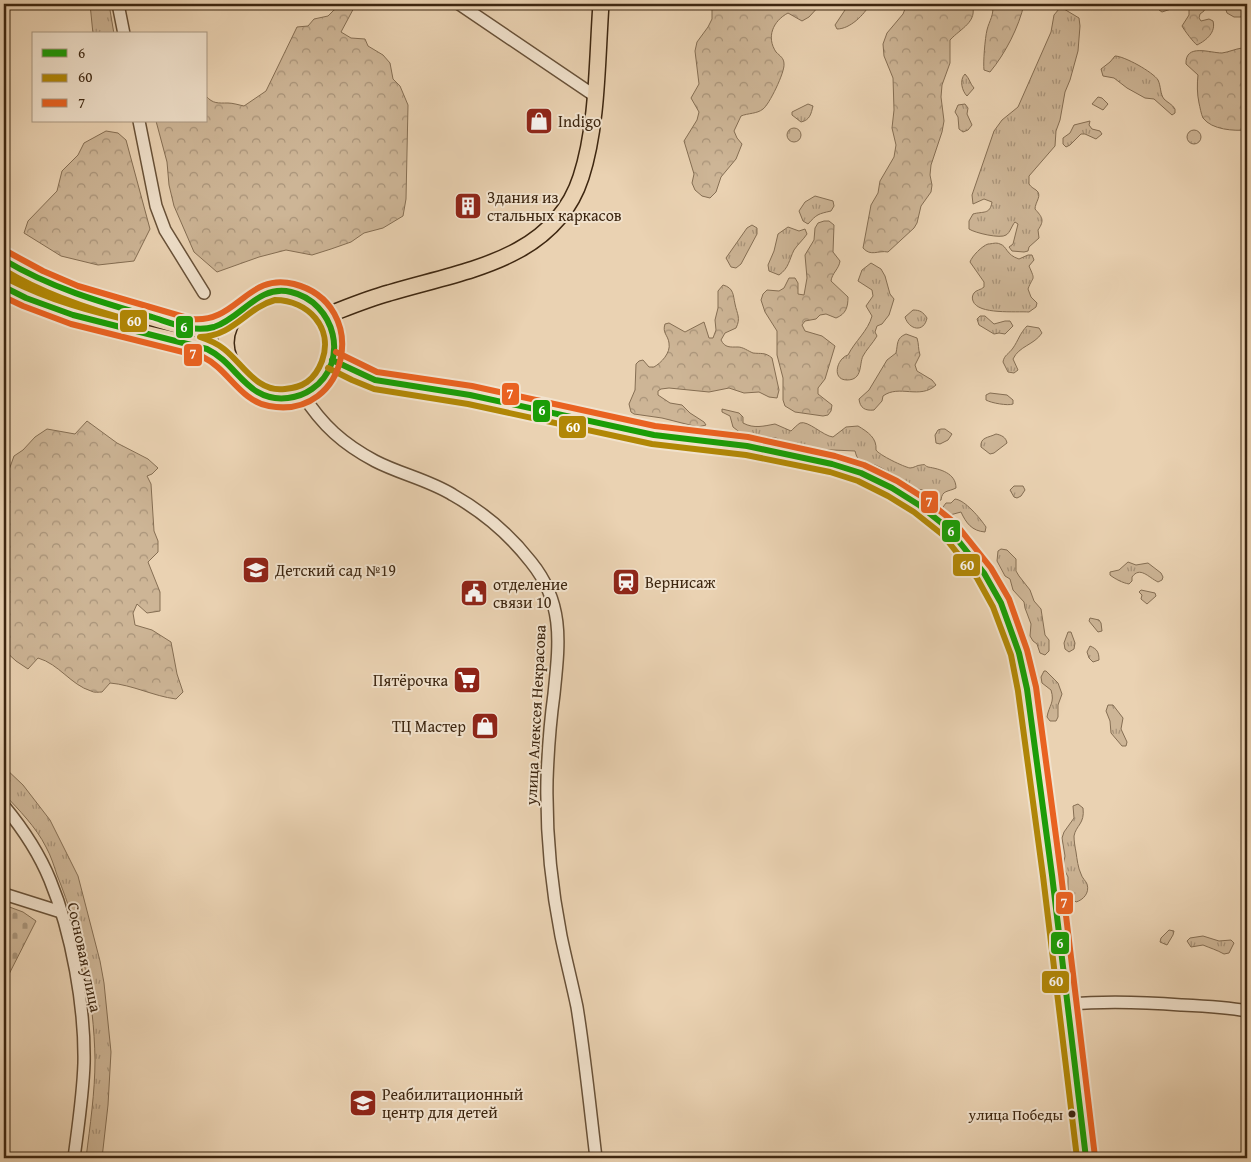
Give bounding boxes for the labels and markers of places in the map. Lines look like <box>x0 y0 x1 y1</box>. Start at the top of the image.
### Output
shop icon: Indigo <box>524 106 554 136</box>
place label: Indigo <box>558 109 601 133</box>
place label: Здания из стальных каркасов <box>487 185 622 227</box>
building icon: Здания из стальных каркасов <box>453 191 483 221</box>
school or university icon: Детский сад №19 <box>241 555 271 585</box>
place label: Детский сад №19 <box>274 558 396 582</box>
station icon: Вернисаж <box>611 567 641 597</box>
place label: Вернисаж <box>645 570 716 594</box>
place label: отделение связи 10 <box>493 572 568 614</box>
public building icon: отделение связи 10 <box>459 578 489 608</box>
supermarket icon: Пятёрочка <box>452 665 482 695</box>
place label: Пятёрочка <box>373 668 448 692</box>
shop icon: ТЦ Мастер <box>470 711 500 741</box>
place label: ТЦ Мастер <box>392 714 466 738</box>
place label: Реабилитационный центр для детей <box>382 1082 524 1124</box>
school or university icon: Реабилитационный центр для детей <box>348 1088 378 1118</box>
place label: улица Победы <box>968 1104 1063 1125</box>
marker: улица Победы <box>1067 1109 1077 1119</box>

